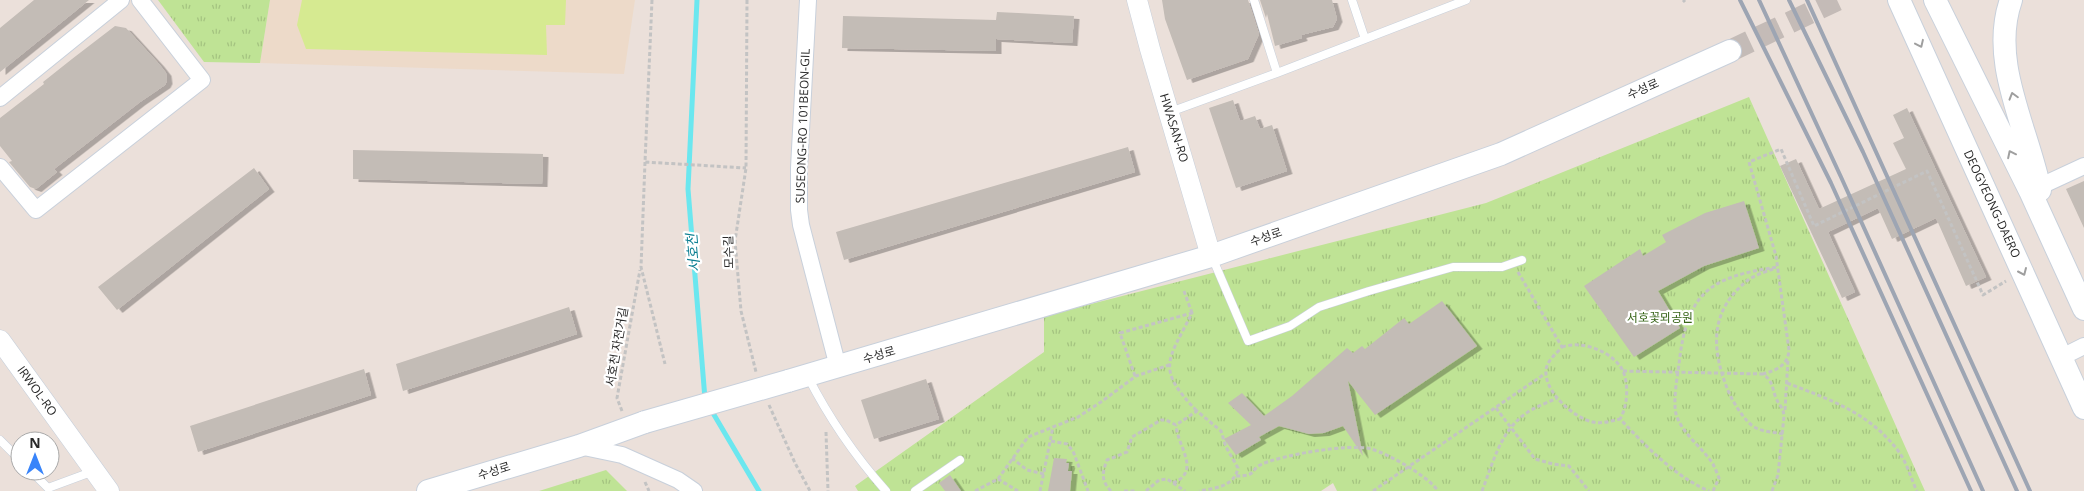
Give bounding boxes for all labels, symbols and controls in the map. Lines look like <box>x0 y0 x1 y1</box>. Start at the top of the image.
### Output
one-way arrow <box>1913 39 1924 48</box>
street label: SUSEONG-RO 101BEON-GIL <box>791 48 814 204</box>
street label: 수성로 <box>1624 74 1661 103</box>
street label: HWASAN-RO <box>1156 91 1193 164</box>
one-way arrow <box>2008 92 2018 101</box>
street label: DEOGYEONG-DAERO <box>1960 147 2025 261</box>
one-way arrow <box>2007 150 2017 159</box>
street label: 수성로 <box>1247 223 1284 250</box>
water label: 서호천 <box>681 232 704 273</box>
street label: 모수길 <box>719 235 738 269</box>
one-way arrow <box>2017 267 2028 276</box>
street label: 서호천 자전거길 <box>601 306 632 388</box>
park label: 서호꽃뫼공원 <box>1627 309 1693 326</box>
street label: 수성로 <box>861 342 897 367</box>
street label: IRWOL-RO <box>13 362 61 419</box>
north arrow <box>10 431 60 481</box>
text: N <box>29 433 41 452</box>
street label: 수성로 <box>476 458 512 483</box>

